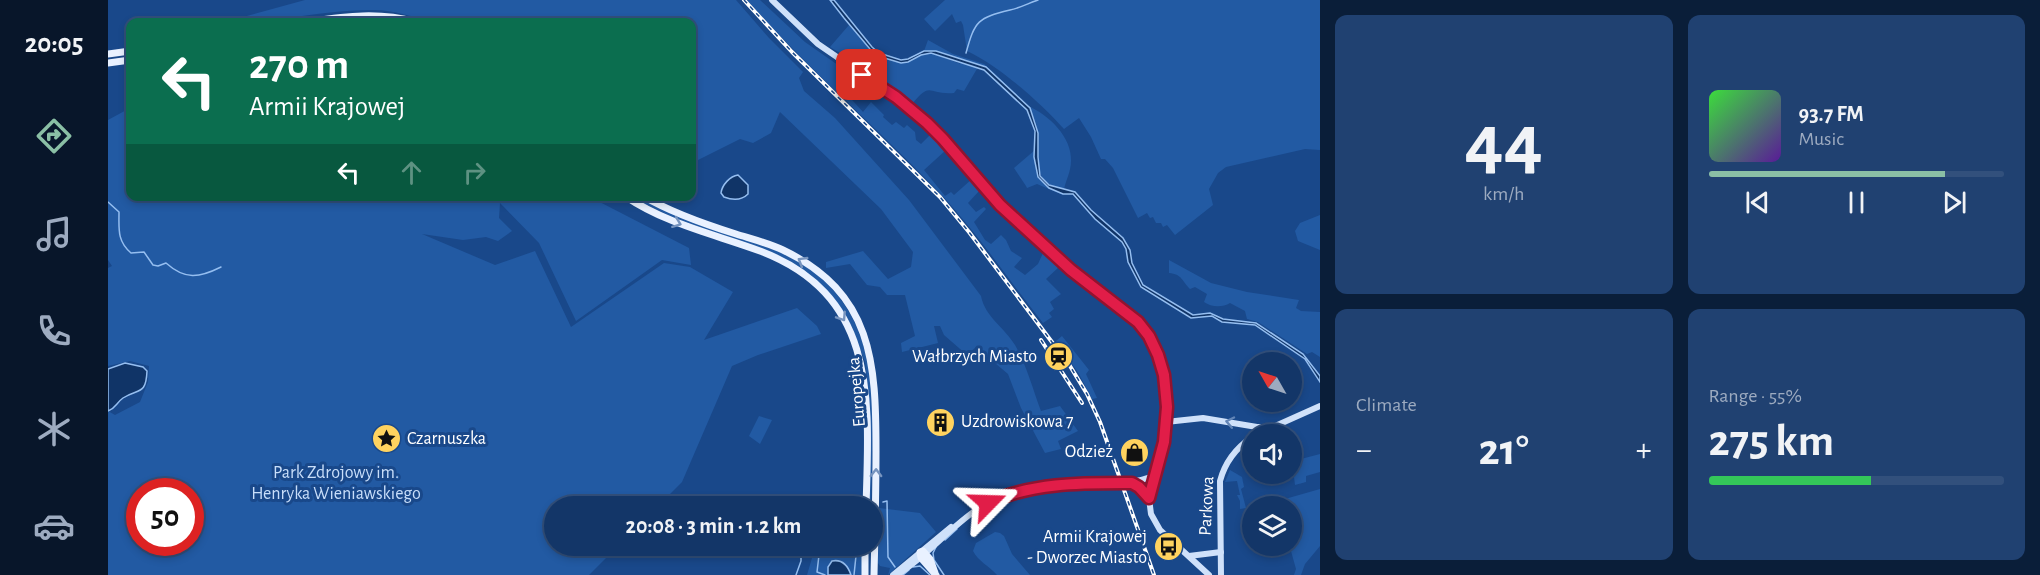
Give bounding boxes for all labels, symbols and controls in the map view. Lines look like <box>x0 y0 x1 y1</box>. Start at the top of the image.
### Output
text: 20:05 <box>25 30 83 57</box>
icon: left <box>150 42 228 120</box>
text: 270 m <box>249 44 349 86</box>
pin <box>836 49 887 100</box>
icon: arrive <box>845 58 878 91</box>
text: Armii Krajowej <box>249 93 405 120</box>
text: 93.7 FM <box>1799 103 1864 125</box>
text: 44 <box>1465 104 1543 182</box>
icon: directions <box>33 115 75 157</box>
text: Music <box>1799 129 1844 149</box>
icon: left <box>332 156 365 189</box>
icon: ahead <box>395 156 428 189</box>
icon: right <box>458 156 491 189</box>
text: km/h <box>1483 184 1524 204</box>
icon: previous <box>1741 186 1774 219</box>
icon: pause <box>1840 186 1873 219</box>
icon: next <box>1938 186 1971 219</box>
icon: music <box>33 213 75 255</box>
one-way arrow <box>671 215 681 228</box>
one-way arrow <box>798 257 808 268</box>
icon: phone <box>33 310 75 352</box>
one-way arrow <box>834 311 846 321</box>
station icon: Wałbrzych Miasto <box>1042 341 1074 373</box>
place label: Wałbrzych Miasto <box>912 348 1037 366</box>
north arrow <box>1242 352 1302 412</box>
map controls <box>1242 352 1302 556</box>
street label: Europejka <box>845 356 869 428</box>
text: Range · 55% <box>1709 386 1802 406</box>
text: Climate <box>1356 395 1417 415</box>
building icon: Uzdrowiskowa 7 <box>924 406 956 438</box>
icon: climate <box>33 408 75 450</box>
place label: Uzdrowiskowa 7 <box>961 413 1073 431</box>
one-way arrow <box>1225 417 1235 430</box>
text: 275 km <box>1709 419 1834 464</box>
place icon: Czarnuszka <box>370 423 402 455</box>
button: sound <box>1242 424 1302 484</box>
text: 21° <box>1478 428 1529 473</box>
place label: Czarnuszka <box>407 430 486 448</box>
text: − <box>1356 434 1372 467</box>
text: + <box>1636 434 1652 467</box>
shop icon: Odzież <box>1118 436 1150 468</box>
place label: Odzież <box>1065 443 1113 461</box>
park label: Park Zdrojowy im. Henryka Wieniawskiego <box>251 464 421 503</box>
one-way arrow <box>870 469 882 478</box>
position arrow <box>956 471 1020 535</box>
street label: Parkowa <box>1196 476 1218 536</box>
speed limit sign: 50 <box>126 478 204 556</box>
button: layers <box>1242 496 1302 556</box>
icon: car <box>33 505 75 547</box>
text: 20:08 · 3 min · 1.2 km <box>626 515 801 537</box>
place label: Armii Krajowej - Dworzec Miasto <box>1027 528 1147 567</box>
bus stop icon: Armii Krajowej - Dworzec Miasto <box>1152 531 1184 563</box>

